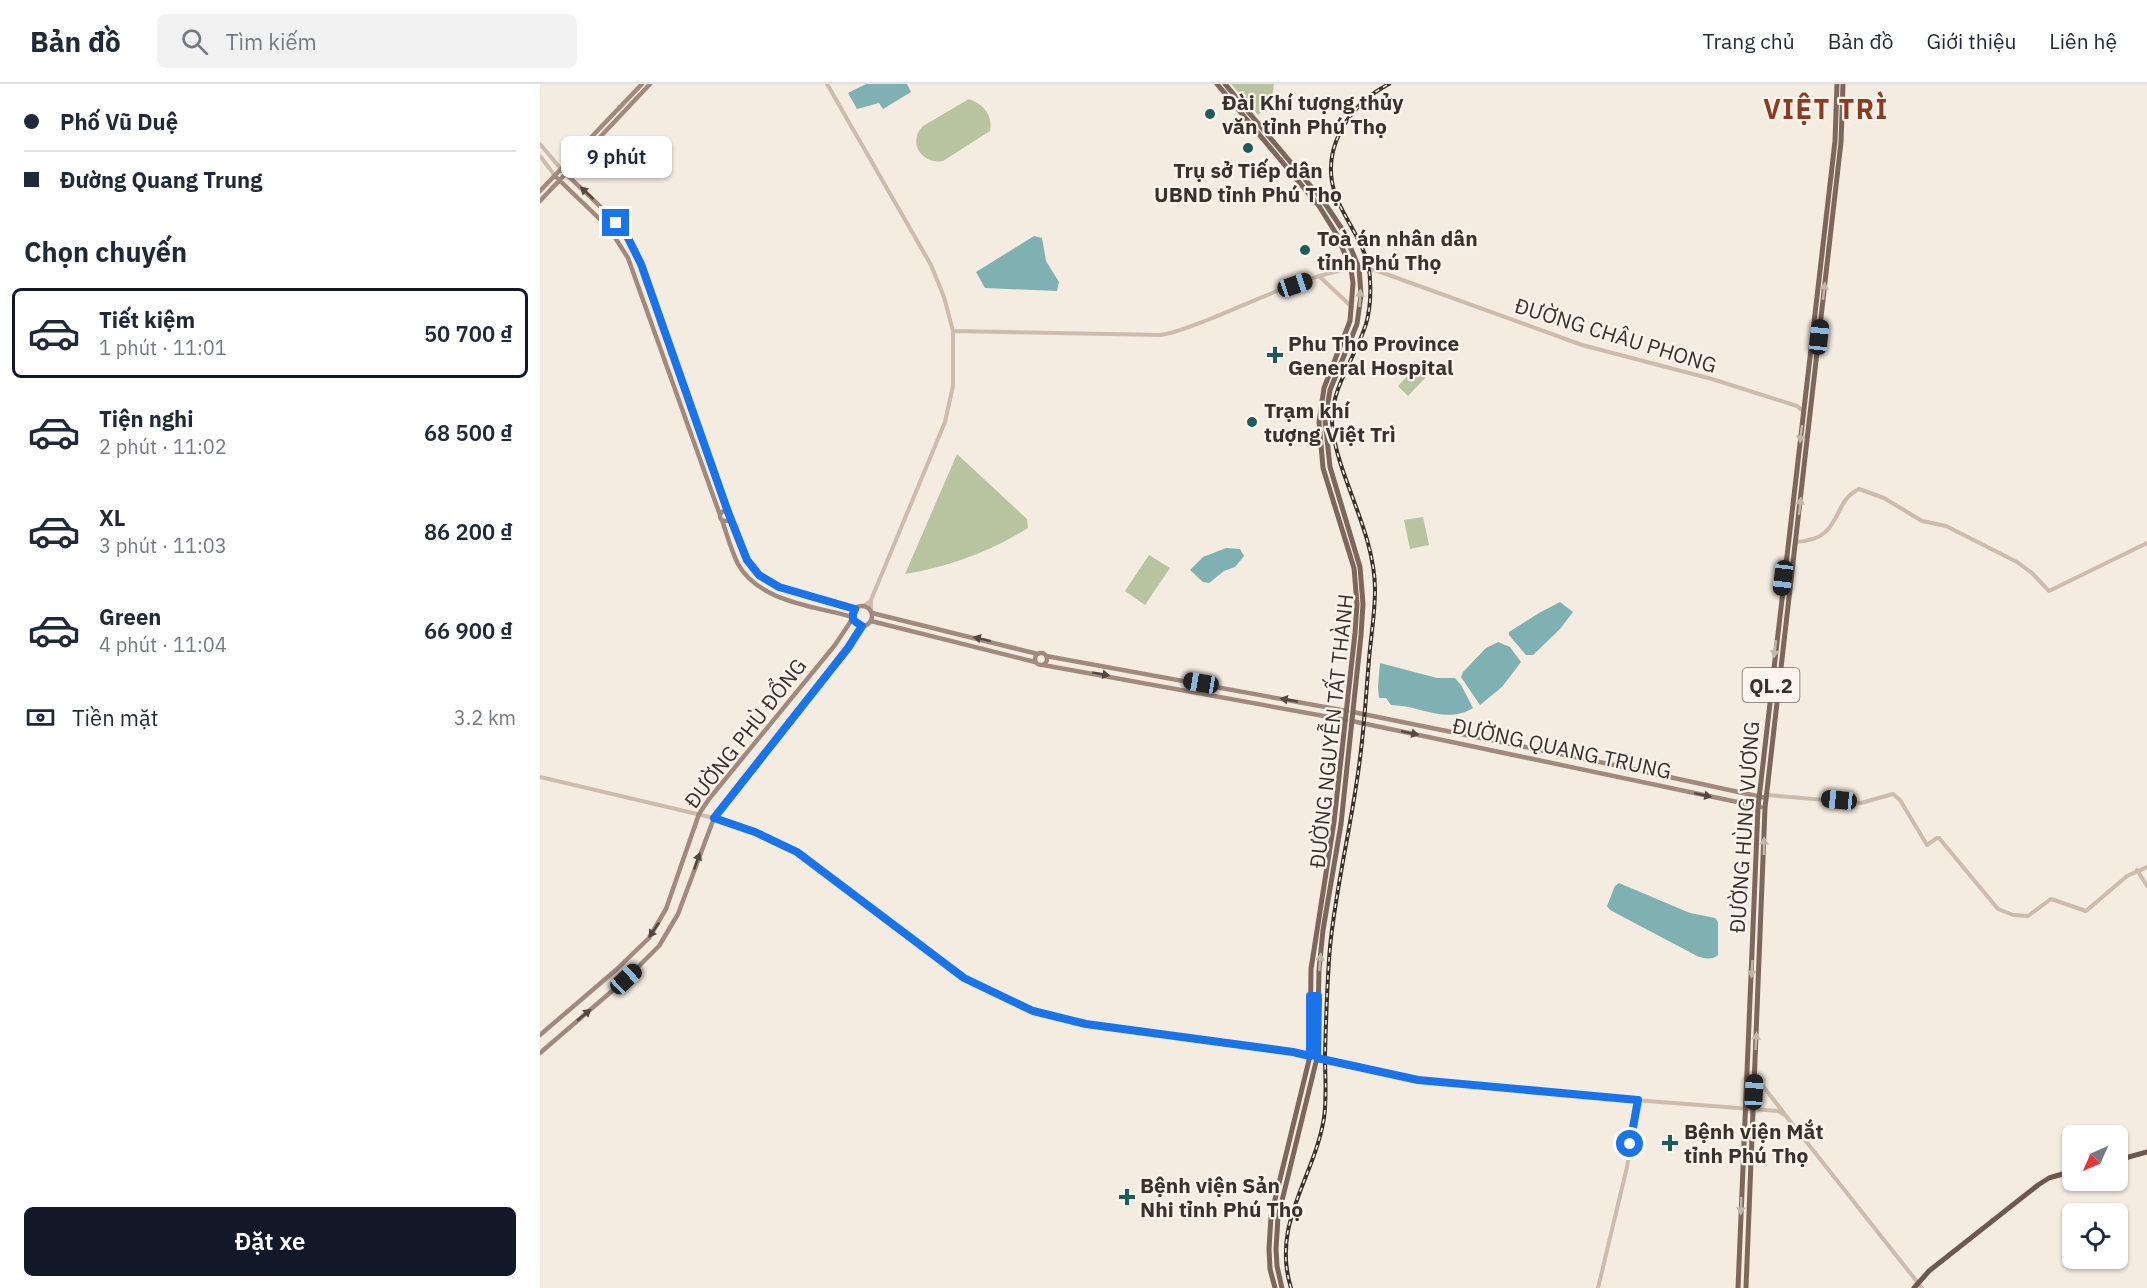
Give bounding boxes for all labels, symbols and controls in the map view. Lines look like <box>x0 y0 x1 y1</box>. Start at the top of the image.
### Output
search box <box>157 14 577 68</box>
text: Bản đồ <box>30 23 121 60</box>
icon: search <box>178 25 211 58</box>
text: Tìm kiếm <box>226 27 317 56</box>
text: Trang chủ <box>1702 27 1795 55</box>
text: Bản đồ <box>1828 27 1894 55</box>
text: Giới thiệu <box>1927 27 2016 55</box>
text: Liên hệ <box>2049 27 2117 55</box>
place label: Đài Khí tượng thủy văn tỉnh Phú Thọ <box>1222 88 1404 140</box>
district label: VIỆT TRÌ <box>1763 91 1889 126</box>
text: Phố Vũ Duệ <box>60 107 178 136</box>
marker: Đài Khí tượng thủy văn tỉnh Phú Thọ <box>1203 107 1217 121</box>
callout: 9 phút <box>560 136 672 178</box>
marker: Trụ sở Tiếp dân UBND tỉnh Phú Thọ <box>1241 141 1255 155</box>
text: 9 phút <box>587 143 646 170</box>
place label: Trụ sở Tiếp dân UBND tỉnh Phú Thọ <box>1154 156 1342 208</box>
text: Đường Quang Trung <box>60 165 262 194</box>
one-way arrow <box>580 187 595 200</box>
route end <box>602 209 629 236</box>
place label: Toà án nhân dân tỉnh Phú Thọ <box>1317 224 1478 276</box>
text: Chọn chuyến <box>24 234 187 269</box>
marker: Toà án nhân dân tỉnh Phú Thọ <box>1298 243 1312 257</box>
car <box>1275 271 1315 299</box>
one-way arrow <box>1819 282 1829 301</box>
one-way arrow <box>1356 289 1365 308</box>
street label: ĐƯỜNG CHÂU PHONG <box>1512 291 1720 379</box>
text: Tiết kiệm <box>99 305 195 334</box>
icon: car <box>27 306 81 360</box>
car <box>1808 318 1830 356</box>
text: 50 700 ₫ <box>424 319 513 348</box>
place label: Phu Tho Province General Hospital <box>1288 329 1460 381</box>
text: 1 phút · 11:01 <box>99 334 227 361</box>
marker: Phu Tho Province General Hospital <box>1266 346 1284 364</box>
place label: Trạm khí tượng Việt Trì <box>1264 396 1396 448</box>
text: Tiện nghi <box>99 404 193 433</box>
icon: car <box>27 405 81 459</box>
marker: Trạm khí tượng Việt Trì <box>1245 415 1259 429</box>
text: 68 500 ₫ <box>424 418 513 447</box>
one-way arrow <box>1796 425 1806 444</box>
text: 2 phút · 11:02 <box>99 433 227 460</box>
one-way arrow <box>1795 496 1805 515</box>
text: XL <box>99 503 125 532</box>
icon: car <box>27 504 81 558</box>
text: 86 200 ₫ <box>424 517 513 546</box>
text: 3 phút · 11:03 <box>99 532 227 559</box>
car <box>1772 559 1794 597</box>
street label: ĐƯỜNG NGUYỄN TẤT THÀNH <box>1302 592 1359 869</box>
text: Green <box>99 602 161 631</box>
icon: car <box>27 603 81 657</box>
text: 66 900 ₫ <box>424 616 513 645</box>
text: 4 phút · 11:04 <box>99 631 227 658</box>
one-way arrow <box>972 634 991 644</box>
one-way arrow <box>1770 639 1780 658</box>
street label: ĐƯỜNG PHÙ ĐỔNG <box>678 652 812 814</box>
road number: QL.2 <box>1742 668 1800 702</box>
one-way arrow <box>1092 670 1111 679</box>
car <box>1182 671 1220 695</box>
one-way arrow <box>1280 695 1299 704</box>
icon: cash <box>24 701 57 734</box>
text: Tiền mặt <box>72 703 159 732</box>
text: 3.2 km <box>454 704 516 731</box>
street label: ĐƯỜNG QUANG TRUNG <box>1450 711 1674 785</box>
street label: ĐƯỜNG HÙNG VƯƠNG <box>1723 720 1765 934</box>
one-way arrow <box>1400 729 1419 738</box>
car <box>1820 789 1858 811</box>
one-way arrow <box>1694 790 1712 800</box>
one-way arrow <box>1759 836 1769 855</box>
one-way arrow <box>692 852 702 870</box>
one-way arrow <box>648 921 660 937</box>
one-way arrow <box>1315 953 1325 972</box>
one-way arrow <box>1747 959 1756 978</box>
car <box>607 960 645 998</box>
one-way arrow <box>576 1009 591 1022</box>
one-way arrow <box>1752 1031 1761 1050</box>
car <box>1744 1074 1764 1110</box>
place label: Bệnh viện Mắt tỉnh Phú Thọ <box>1684 1117 1823 1169</box>
north arrow <box>2062 1125 2128 1191</box>
map controls <box>2062 1125 2128 1269</box>
route start <box>1616 1130 1643 1157</box>
marker: Bệnh viện Mắt tỉnh Phú Thọ <box>1661 1134 1679 1152</box>
place label: Bệnh viện Sản Nhi tỉnh Phú Thọ <box>1140 1171 1303 1223</box>
marker: Bệnh viện Sản Nhi tỉnh Phú Thọ <box>1118 1188 1136 1206</box>
one-way arrow <box>1737 1196 1746 1215</box>
button: locate <box>2062 1203 2128 1269</box>
button: Đặt xe <box>24 1207 516 1276</box>

